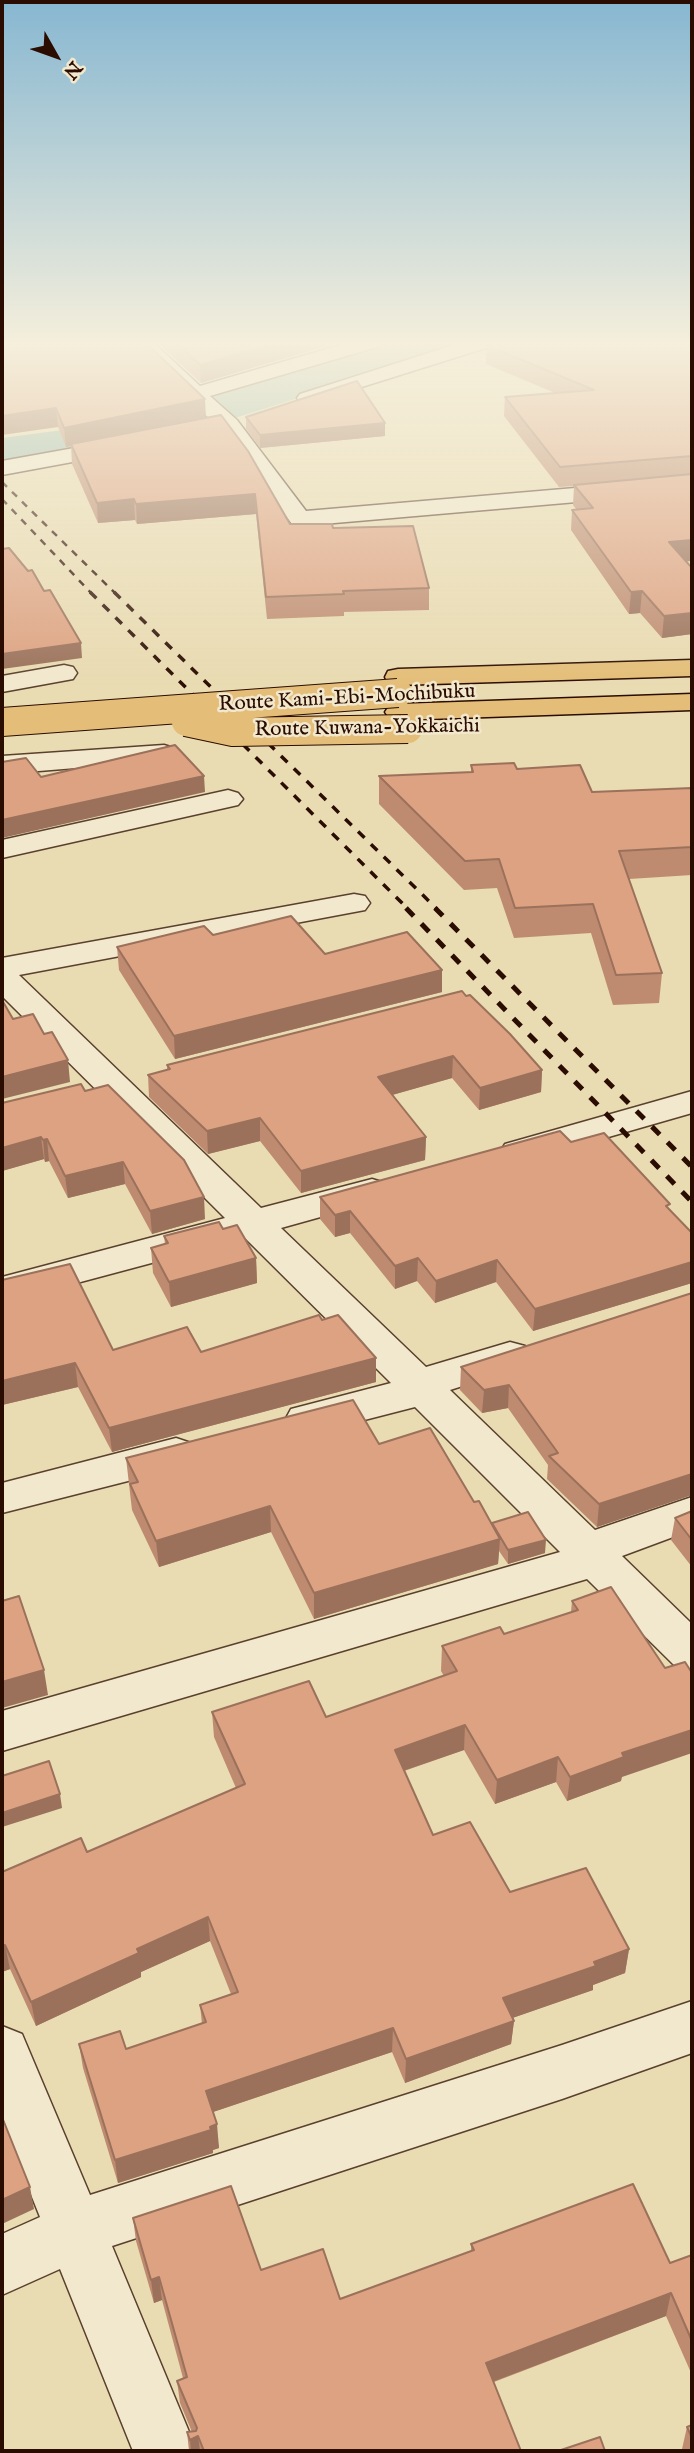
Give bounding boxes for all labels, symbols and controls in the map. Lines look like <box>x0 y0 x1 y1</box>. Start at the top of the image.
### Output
north arrow <box>21 21 91 91</box>
text: N <box>58 55 87 84</box>
street label: Route Kami-Ebi-Mochibuku <box>218 680 476 718</box>
street label: Route Kuwana-Yokkaichi <box>254 714 480 744</box>

